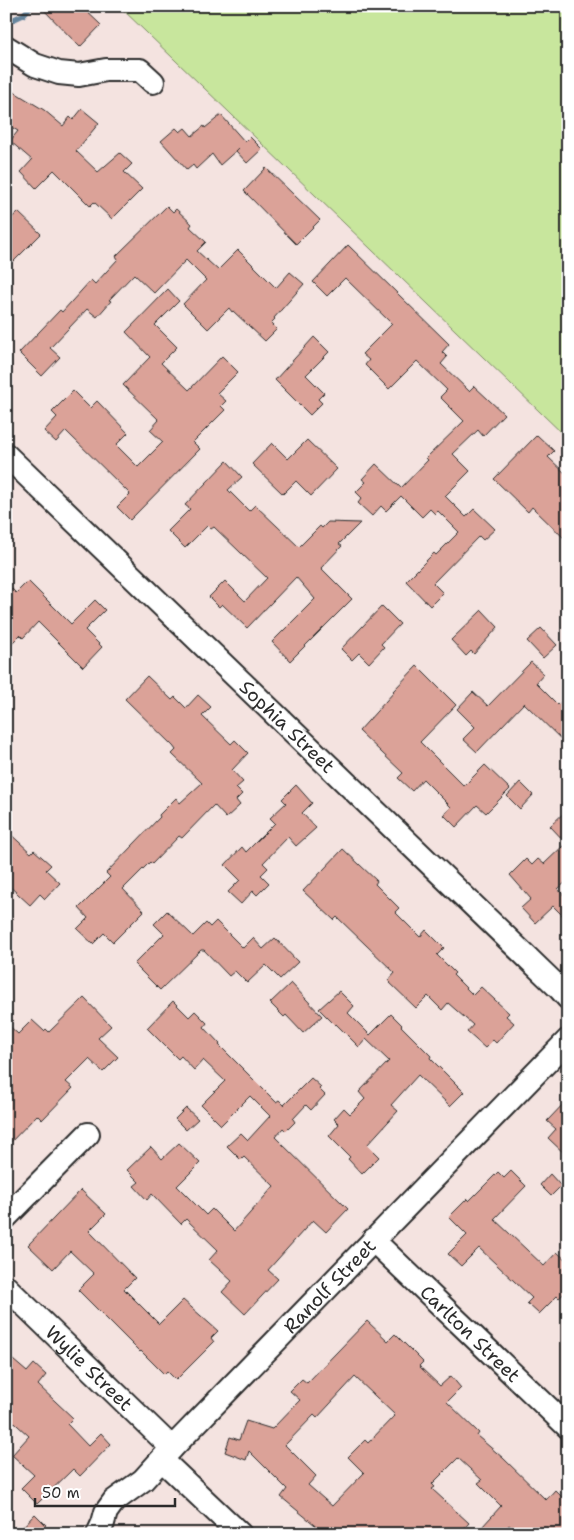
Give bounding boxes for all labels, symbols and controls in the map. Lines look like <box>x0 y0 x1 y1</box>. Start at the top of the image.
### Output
street label: Sophia Street <box>234 675 341 778</box>
street label: Ranolf Street <box>278 1233 381 1339</box>
street label: Carlton Street <box>415 1279 526 1388</box>
street label: Wylie Street <box>40 1320 138 1416</box>
scale bar <box>35 1475 175 1507</box>
text: 50 m <box>42 1483 80 1503</box>

